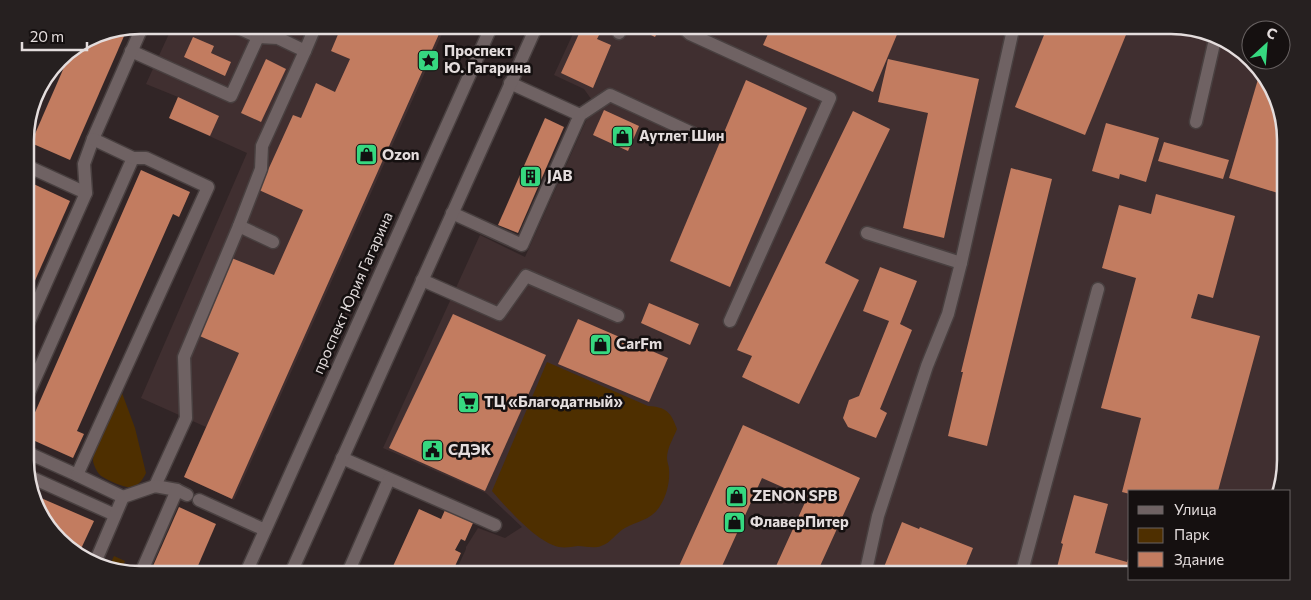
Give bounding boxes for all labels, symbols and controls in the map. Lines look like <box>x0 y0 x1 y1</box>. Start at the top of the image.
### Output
scale bar <box>22 20 88 52</box>
north arrow <box>1241 20 1291 70</box>
text: С <box>1264 23 1280 43</box>
text: 20 m <box>30 27 64 45</box>
place label: Проспект Ю. Гагарина <box>444 41 531 76</box>
place icon: Проспект Ю. Гагарина <box>416 48 440 72</box>
shop icon: Аутлет Шин <box>611 124 635 148</box>
place label: Аутлет Шин <box>639 126 724 144</box>
shop icon: Ozon <box>354 143 378 167</box>
place label: Ozon <box>382 145 420 163</box>
building icon: JAB <box>519 164 543 188</box>
place label: JAB <box>547 166 573 184</box>
street label: проспект Юрия Гагарина <box>308 209 396 376</box>
shop icon: CarFm <box>588 332 612 356</box>
place label: CarFm <box>616 334 662 352</box>
supermarket icon: ТЦ «Благодатный» <box>456 390 480 414</box>
place label: ТЦ «Благодатный» <box>484 392 623 410</box>
public building icon: СДЭК <box>420 438 444 462</box>
place label: СДЭК <box>448 440 492 458</box>
shop icon: ZENON SPB <box>724 484 748 508</box>
place label: ZENON SPB <box>752 486 838 504</box>
legend <box>1128 490 1291 580</box>
text: Улица <box>1174 500 1216 518</box>
shop icon: ФлаверПитер <box>722 510 746 534</box>
place label: ФлаверПитер <box>750 512 849 530</box>
text: Парк <box>1174 525 1210 543</box>
text: Здание <box>1174 550 1224 568</box>

